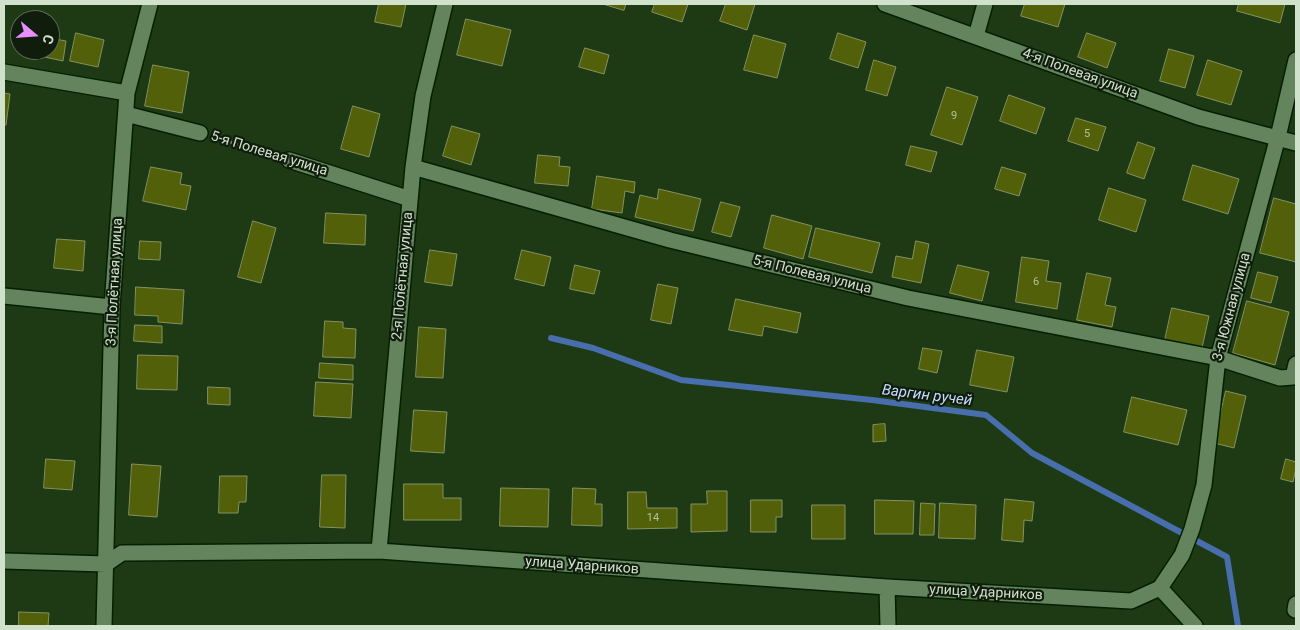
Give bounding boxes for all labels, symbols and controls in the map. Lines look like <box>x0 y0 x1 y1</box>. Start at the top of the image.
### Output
north arrow <box>10 10 60 60</box>
text: С <box>39 32 57 46</box>
street label: 4-я Полевая улица <box>1020 45 1140 103</box>
house number: 9 <box>951 109 957 123</box>
house number: 5 <box>1084 127 1090 141</box>
street label: 5-я Полевая улица <box>208 128 330 180</box>
street label: 2-я Полётная улица <box>389 211 417 341</box>
street label: 3-я Полётная улица <box>103 218 127 346</box>
street label: 3-я Южная улица <box>1209 251 1255 363</box>
street label: 5-я Полевая улица <box>751 252 873 298</box>
house number: 6 <box>1033 275 1039 289</box>
water label: Варгин ручей <box>881 382 973 410</box>
house number: 14 <box>647 511 659 525</box>
street label: улица Ударников <box>525 554 639 578</box>
street label: улица Ударников <box>929 582 1043 604</box>

